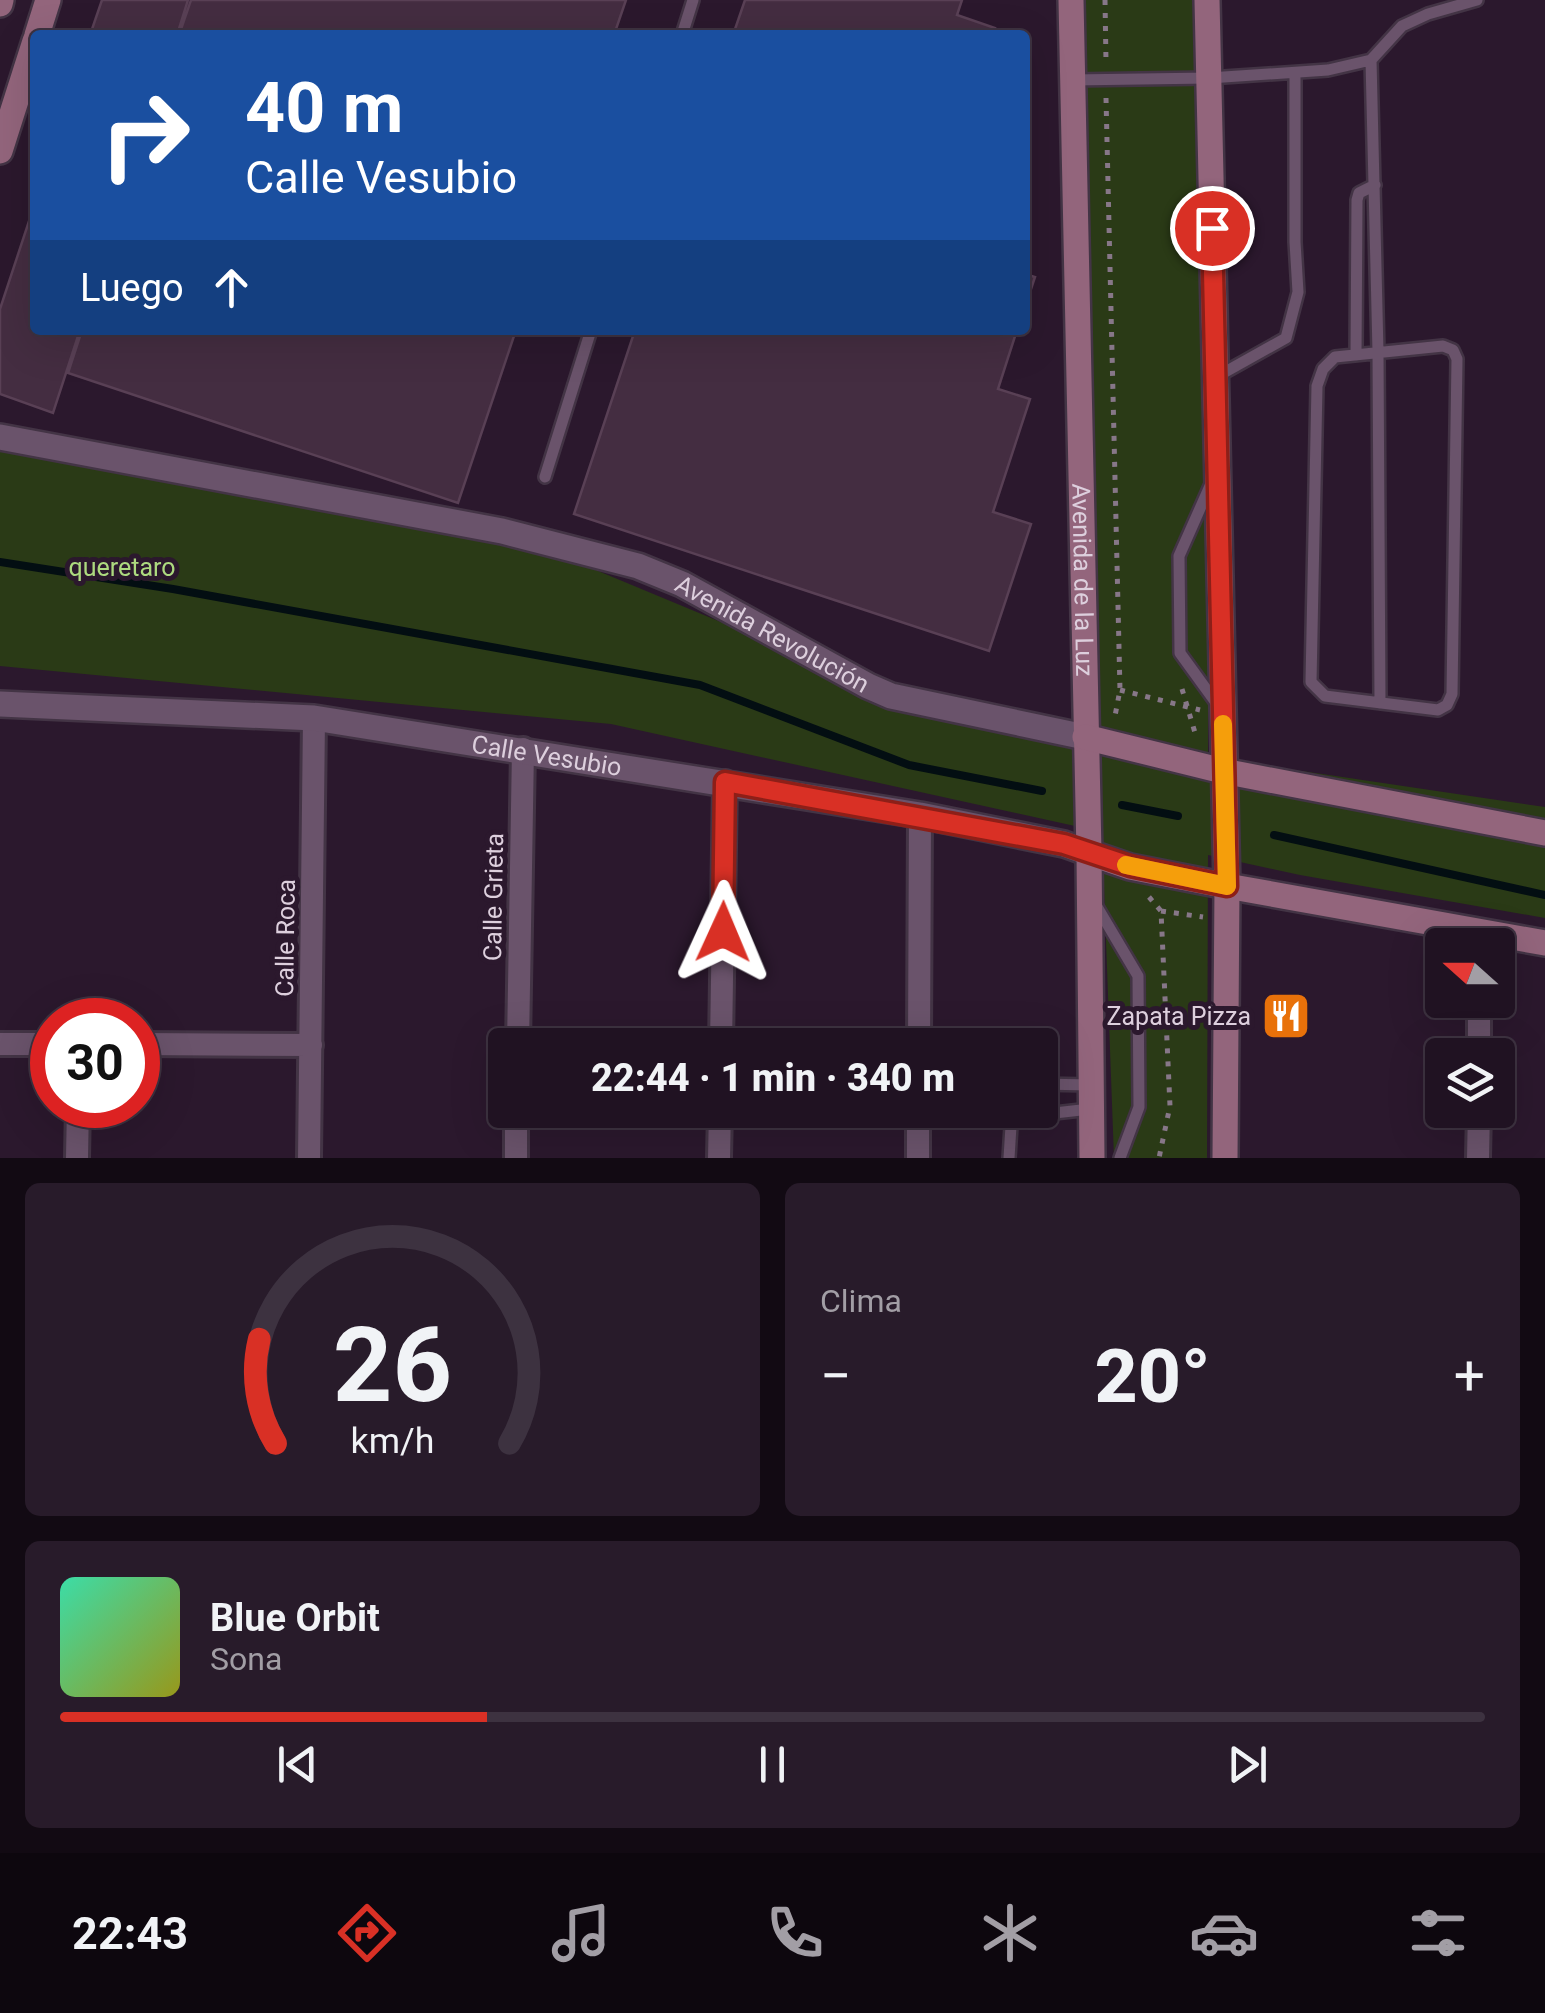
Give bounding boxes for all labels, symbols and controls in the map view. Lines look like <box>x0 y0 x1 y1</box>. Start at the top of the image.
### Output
text: 40 m <box>245 67 403 149</box>
icon: right <box>80 70 210 200</box>
text: Calle Vesubio <box>245 151 517 204</box>
pin <box>1170 186 1255 271</box>
icon: arrive <box>1185 201 1240 256</box>
icon: ahead <box>204 260 259 315</box>
text: Luego <box>80 266 184 310</box>
street label: Avenida de la Luz <box>1066 483 1099 677</box>
park label: queretaro <box>68 553 176 582</box>
street label: Avenida Revolución <box>670 569 874 699</box>
street label: Calle Vesubio <box>470 729 624 782</box>
street label: Calle Grieta <box>478 833 509 961</box>
street label: Calle Roca <box>270 879 301 997</box>
position arrow <box>671 880 775 984</box>
north arrow <box>1425 928 1515 1018</box>
map controls <box>1425 928 1515 1128</box>
restaurant icon: Zapata Pizza <box>1260 990 1312 1042</box>
speed limit sign: 30 <box>30 998 160 1128</box>
place label: Zapata Pizza <box>1107 1002 1251 1031</box>
button: layers <box>1425 1038 1515 1128</box>
text: 22:44 · 1 min · 340 m <box>591 1056 955 1100</box>
text: Clima <box>820 1282 902 1320</box>
text: 26 <box>333 1305 452 1426</box>
text: 20° <box>1095 1332 1211 1420</box>
text: − <box>820 1344 851 1408</box>
text: + <box>1454 1344 1485 1408</box>
text: km/h <box>351 1420 434 1462</box>
text: Blue Orbit <box>210 1596 380 1640</box>
text: Sona <box>210 1640 282 1678</box>
icon: previous <box>270 1737 325 1792</box>
icon: pause <box>745 1737 800 1792</box>
icon: next <box>1220 1737 1275 1792</box>
icon: directions <box>332 1898 402 1968</box>
icon: music <box>546 1898 616 1968</box>
icon: phone <box>760 1898 830 1968</box>
icon: climate <box>975 1898 1045 1968</box>
icon: car <box>1189 1898 1259 1968</box>
icon: filters <box>1403 1898 1473 1968</box>
text: 22:43 <box>72 1907 188 1960</box>

